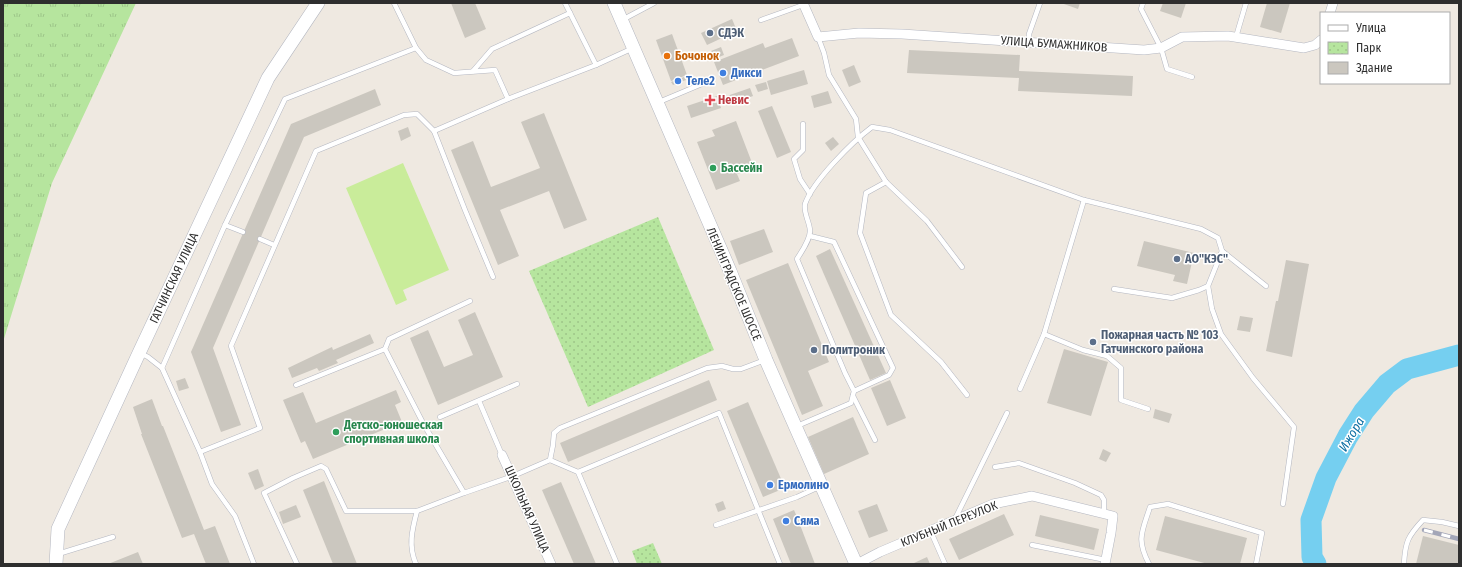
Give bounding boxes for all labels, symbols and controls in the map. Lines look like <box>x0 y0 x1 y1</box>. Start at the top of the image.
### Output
legend <box>1320 12 1450 84</box>
text: Улица <box>1355 21 1386 35</box>
place label: СДЭК <box>718 26 744 40</box>
marker: СДЭК <box>705 28 715 38</box>
street label: УЛИЦА БУМАЖНИКОВ <box>999 33 1108 55</box>
text: Парк <box>1356 41 1382 55</box>
place label: Бочонок <box>675 49 720 63</box>
marker: Бочонок <box>662 51 672 61</box>
text: Здание <box>1356 61 1392 75</box>
place label: Дикси <box>730 66 762 80</box>
marker: Дикси <box>718 68 728 78</box>
place label: Теле2 <box>686 74 715 88</box>
marker: Теле2 <box>673 76 683 86</box>
place label: Невис <box>718 93 750 107</box>
marker: Невис <box>705 95 715 105</box>
place label: Бассейн <box>721 161 762 175</box>
marker: Бассейн <box>708 163 718 173</box>
street label: ЛЕНИНГРАДСКОЕ ШОССЕ <box>704 225 764 343</box>
street label: ГАТЧИНСКАЯ УЛИЦА <box>147 230 201 326</box>
place label: АО"КЭС" <box>1184 252 1228 266</box>
marker: АО"КЭС" <box>1172 254 1182 264</box>
place label: Пожарная часть № 103 Гатчинского района <box>1101 328 1219 356</box>
marker: Пожарная часть № 103 Гатчинского района <box>1088 337 1098 347</box>
place label: Политроник <box>822 343 886 357</box>
marker: Политроник <box>809 345 819 355</box>
water label: Ижора <box>1335 414 1368 454</box>
place label: Детско-юношеская спортивная школа <box>343 418 443 446</box>
marker: Детско-юношеская спортивная школа <box>331 427 341 437</box>
street label: ШКОЛЬНАЯ УЛИЦА <box>502 464 553 555</box>
place label: Ермолино <box>778 478 830 492</box>
marker: Ермолино <box>765 480 775 490</box>
street label: КЛУБНЫЙ ПЕРЕУЛОК <box>898 497 1000 550</box>
place label: Сяма <box>794 514 820 528</box>
marker: Сяма <box>781 516 791 526</box>

